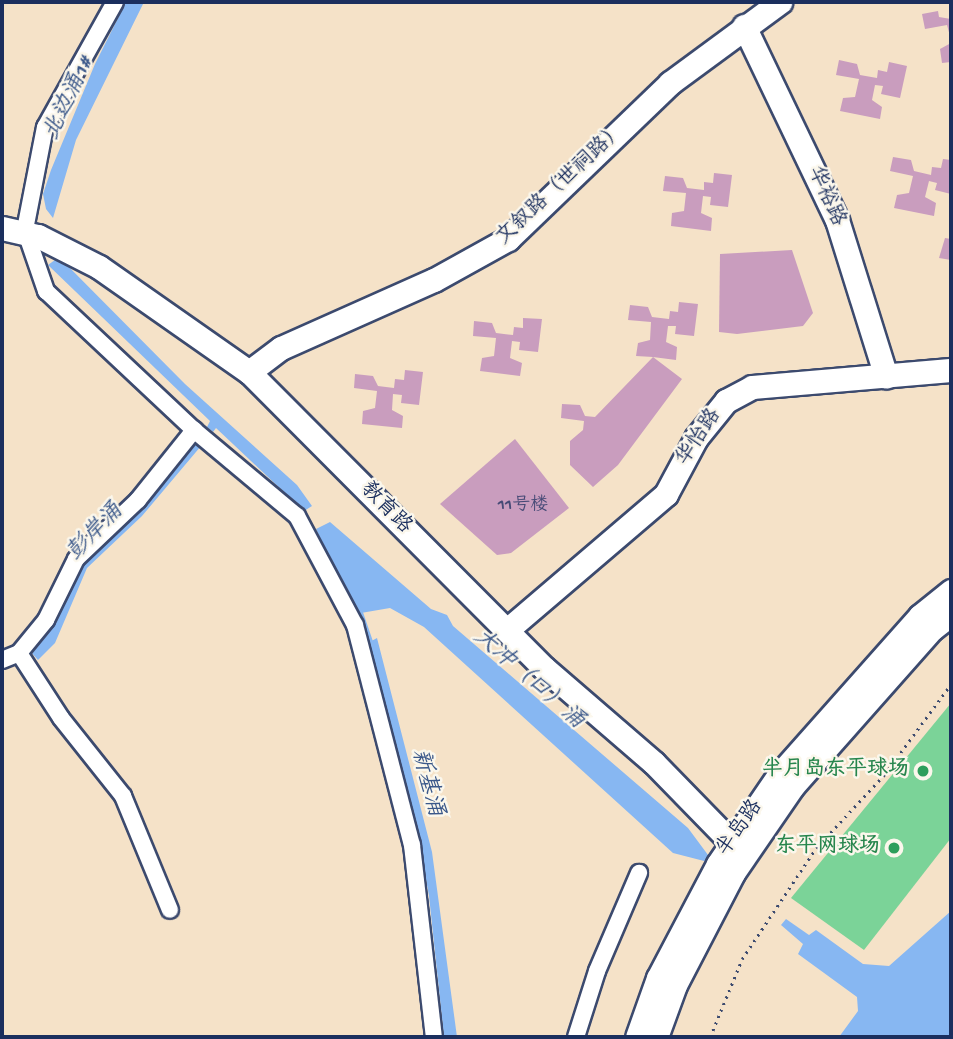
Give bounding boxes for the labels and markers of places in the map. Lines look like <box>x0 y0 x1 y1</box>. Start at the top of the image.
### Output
place label: 半月岛东平球场 <box>762 758 909 784</box>
marker: 半月岛东平球场 <box>915 763 931 779</box>
place label: 东平网球场 <box>775 835 880 861</box>
marker: 东平网球场 <box>886 840 902 856</box>

